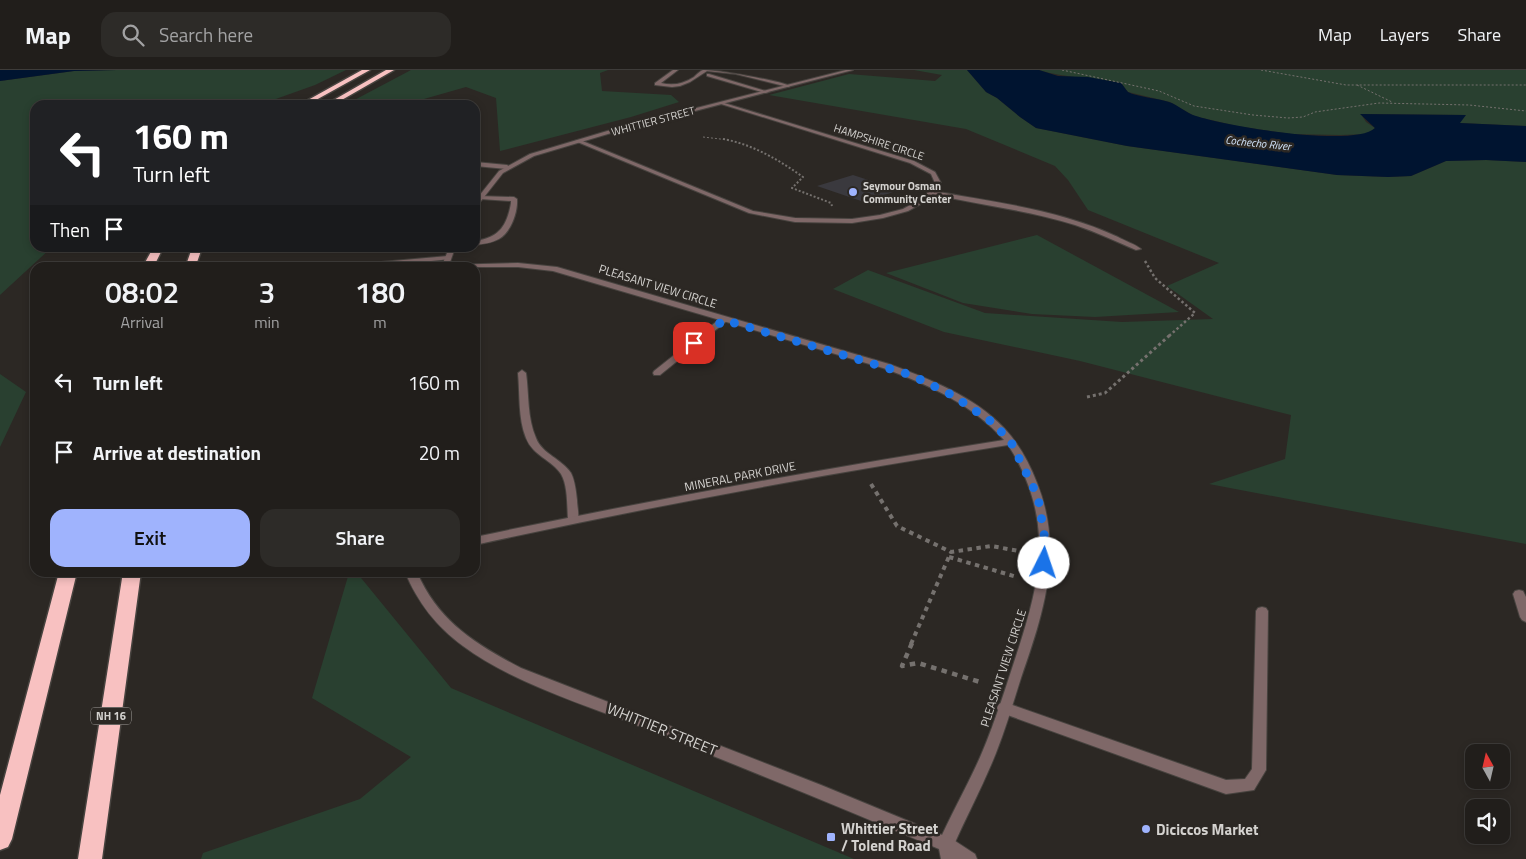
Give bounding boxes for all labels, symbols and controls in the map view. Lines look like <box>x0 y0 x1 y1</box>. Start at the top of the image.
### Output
search box <box>101 12 451 57</box>
text: Map <box>25 17 71 53</box>
text: Search here <box>159 20 253 49</box>
icon: search <box>119 21 147 49</box>
text: Map <box>1318 21 1352 48</box>
text: Layers <box>1380 21 1429 48</box>
text: Share <box>1457 21 1501 48</box>
street label: WHITTIER STREET <box>609 102 697 140</box>
text: 160 m <box>133 109 229 163</box>
icon: left <box>50 120 115 185</box>
street label: HAMPSHIRE CIRCLE <box>832 120 926 164</box>
water label: Cochecho River <box>1225 132 1293 155</box>
text: Turn left <box>133 157 210 191</box>
place label: Seymour Osman Community Center <box>863 178 951 207</box>
marker: Seymour Osman Community Center <box>847 186 859 198</box>
text: Then <box>50 215 90 244</box>
icon: arrive <box>100 215 128 243</box>
street label: PLEASANT VIEW CIRCLE <box>596 259 720 313</box>
text: 08:02 <box>105 269 179 315</box>
text: 3 <box>259 269 275 315</box>
text: 180 <box>355 269 405 315</box>
text: Arrival <box>120 310 164 334</box>
text: min <box>254 310 280 334</box>
text: m <box>373 310 387 334</box>
pin <box>673 322 715 364</box>
icon: arrive <box>680 329 708 357</box>
icon: left <box>50 368 78 396</box>
text: Turn left <box>93 368 163 397</box>
text: 160 m <box>408 368 460 397</box>
icon: arrive <box>50 438 78 466</box>
text: Arrive at destination <box>93 438 261 467</box>
text: 20 m <box>419 438 460 467</box>
street label: MINERAL PARK DRIVE <box>683 456 798 496</box>
button: Exit <box>50 509 250 567</box>
button: Share <box>260 509 460 567</box>
position arrow <box>1017 536 1069 588</box>
street label: PLEASANT VIEW CIRCLE <box>975 606 1031 729</box>
street label: WHITTIER STREET <box>603 696 721 762</box>
road number: NH 16 <box>91 707 131 724</box>
north arrow <box>1465 744 1510 789</box>
map controls <box>1465 744 1510 844</box>
button: sound <box>1465 799 1510 844</box>
place label: Whittier Street / Tolend Road <box>841 817 939 857</box>
place label: Diciccos Market <box>1156 818 1259 841</box>
marker: Diciccos Market <box>1140 823 1152 835</box>
marker: Whittier Street / Tolend Road <box>825 831 837 843</box>

